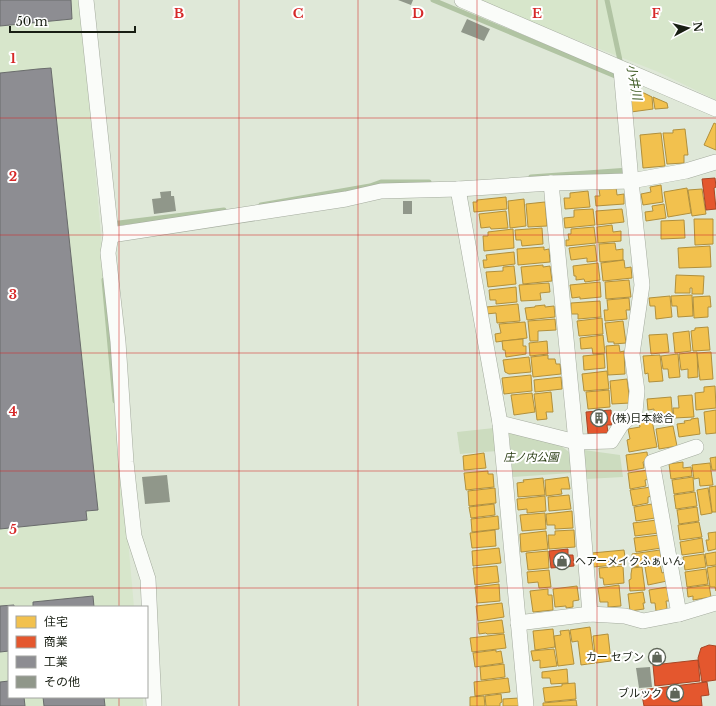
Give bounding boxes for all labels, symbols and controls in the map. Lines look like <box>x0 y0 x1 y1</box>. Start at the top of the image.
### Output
text: B <box>174 5 184 22</box>
text: C <box>293 5 304 22</box>
text: D <box>412 5 424 22</box>
text: E <box>532 5 542 22</box>
text: F <box>652 5 661 22</box>
scale bar <box>10 8 135 34</box>
north arrow <box>668 8 708 48</box>
text: 50 m <box>16 14 48 29</box>
text: N <box>690 21 706 33</box>
text: 1 <box>10 50 16 67</box>
water label: 小井川 <box>624 63 646 103</box>
text: 2 <box>9 168 17 185</box>
text: 3 <box>9 286 17 303</box>
text: 4 <box>9 403 18 420</box>
building icon: (株)日本総合 <box>589 408 609 428</box>
place label: (株)日本総合 <box>612 411 674 425</box>
park label: 庄ノ内公園 <box>504 450 560 464</box>
text: 5 <box>9 521 17 538</box>
shop icon: ヘアーメイクふぁいん <box>552 551 572 571</box>
place label: ヘアーメイクふぁいん <box>575 554 684 568</box>
legend <box>8 606 148 698</box>
text: 住宅 <box>44 614 68 629</box>
text: 商業 <box>44 634 68 649</box>
shop icon: カー セブン <box>647 647 667 667</box>
place label: カー セブン <box>586 650 644 664</box>
text: 工業 <box>44 654 68 669</box>
text: その他 <box>44 674 80 689</box>
shop icon: ブルック <box>665 683 685 703</box>
place label: ブルック <box>618 686 662 700</box>

